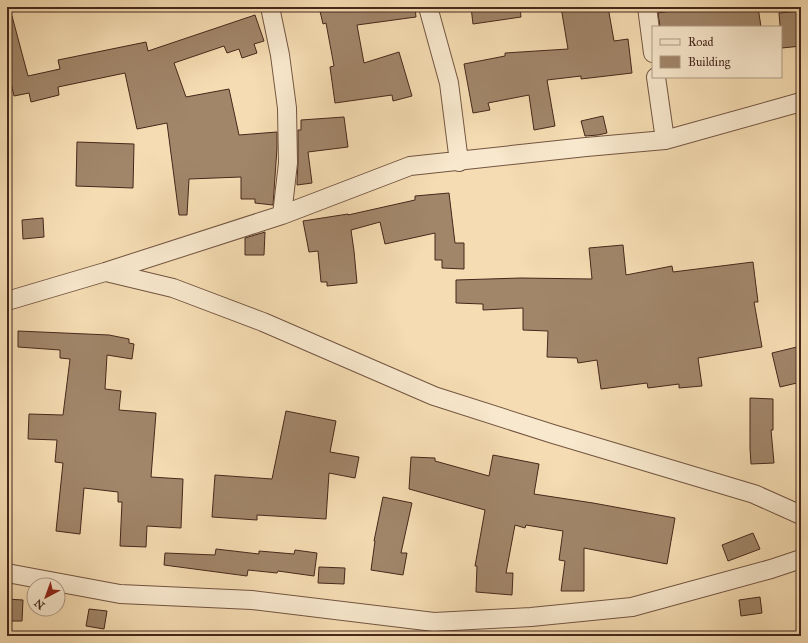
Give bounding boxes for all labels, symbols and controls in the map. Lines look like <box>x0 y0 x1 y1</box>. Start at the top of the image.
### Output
legend <box>652 26 782 78</box>
text: Road <box>688 35 714 49</box>
text: Building <box>688 55 731 70</box>
north arrow <box>26 577 66 617</box>
text: N <box>31 596 48 612</box>

